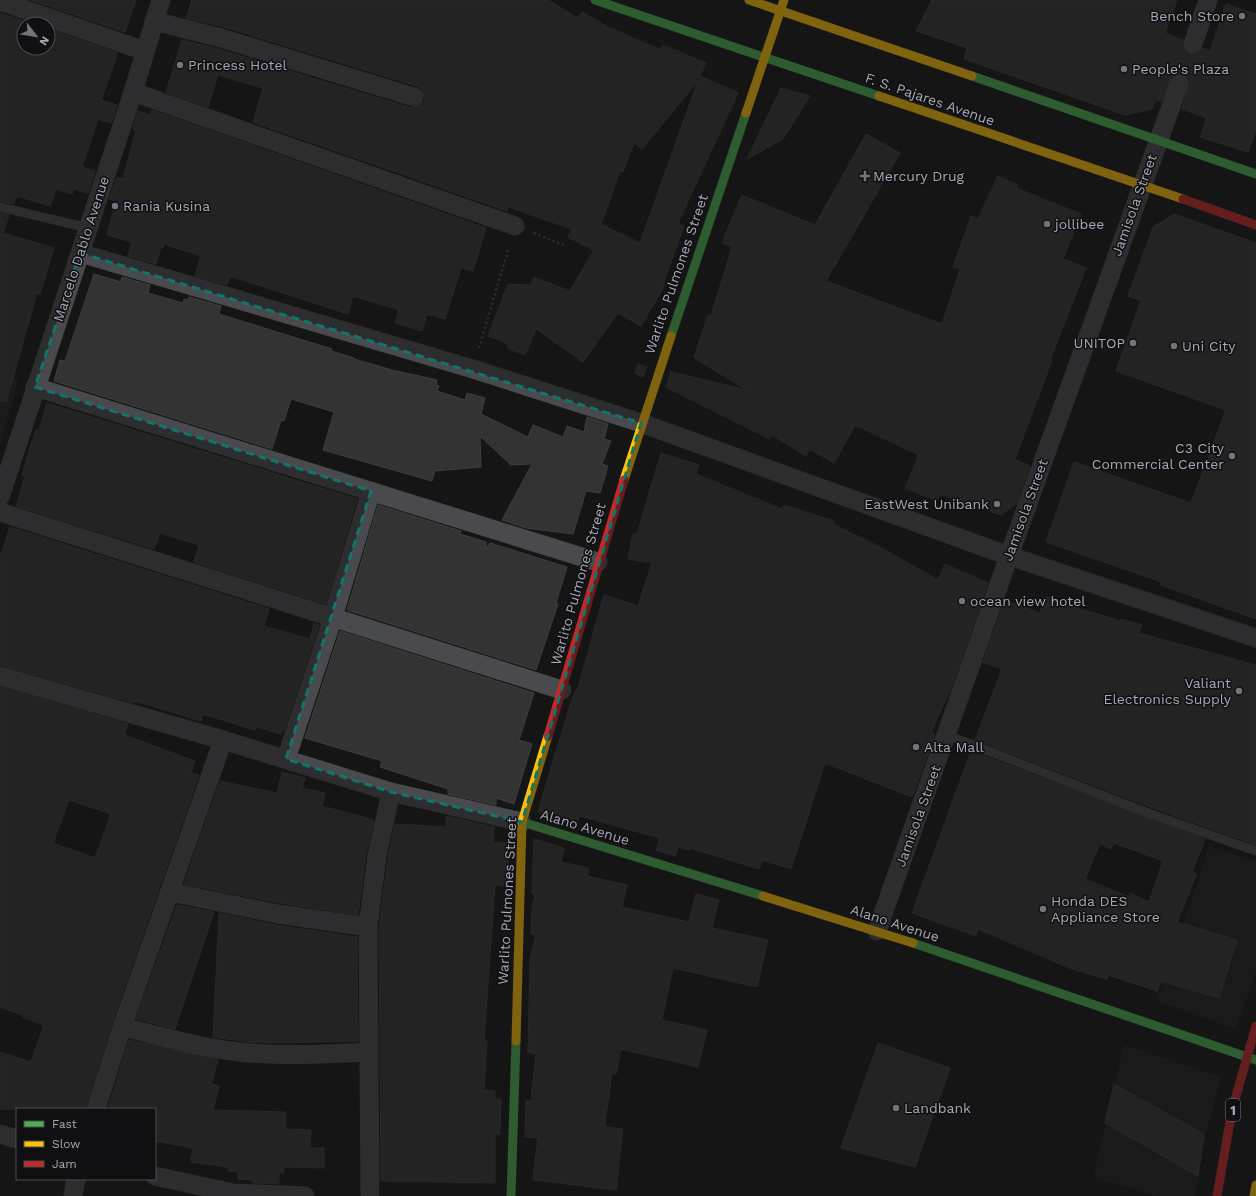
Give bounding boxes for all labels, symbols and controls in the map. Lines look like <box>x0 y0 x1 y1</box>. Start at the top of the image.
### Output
place label: Bench Store <box>1150 8 1234 24</box>
marker: Bench Store <box>1237 11 1247 21</box>
north arrow <box>16 16 56 56</box>
text: N <box>36 34 52 48</box>
place label: Princess Hotel <box>188 57 287 73</box>
marker: Princess Hotel <box>175 60 185 70</box>
place label: People's Plaza <box>1132 61 1229 77</box>
marker: People's Plaza <box>1119 64 1129 74</box>
street label: F. S. Pajares Avenue <box>863 69 997 129</box>
street label: Jamisola Street <box>1108 152 1160 258</box>
place label: Mercury Drug <box>873 168 965 184</box>
marker: Mercury Drug <box>860 171 870 181</box>
street label: Marcelo Dablo Avenue <box>50 174 112 324</box>
street label: Warlito Pulmones Street <box>641 192 711 356</box>
place label: Rania Kusina <box>123 198 210 214</box>
marker: Rania Kusina <box>110 201 120 211</box>
place label: jollibee <box>1053 216 1104 232</box>
marker: jollibee <box>1042 219 1052 229</box>
place label: UNITOP <box>1074 335 1125 351</box>
marker: UNITOP <box>1128 338 1138 348</box>
place label: Uni City <box>1182 338 1236 354</box>
marker: Uni City <box>1169 341 1179 351</box>
place label: C3 City Commercial Center <box>1092 440 1225 472</box>
marker: C3 City Commercial Center <box>1227 451 1237 461</box>
street label: Jamisola Street <box>999 457 1051 563</box>
place label: EastWest Unibank <box>864 496 989 512</box>
marker: EastWest Unibank <box>992 499 1002 509</box>
street label: Warlito Pulmones Street <box>547 501 609 667</box>
place label: ocean view hotel <box>970 593 1086 609</box>
marker: ocean view hotel <box>957 596 967 606</box>
place label: Valiant Electronics Supply <box>1103 675 1232 707</box>
marker: Valiant Electronics Supply <box>1234 686 1244 696</box>
place label: Alta Mall <box>924 739 985 755</box>
marker: Alta Mall <box>911 742 921 752</box>
street label: Jamisola Street <box>892 763 944 869</box>
street label: Alano Avenue <box>539 806 631 848</box>
street label: Warlito Pulmones Street <box>495 817 519 985</box>
place label: Honda DES Appliance Store <box>1051 893 1160 925</box>
street label: Alano Avenue <box>849 901 941 945</box>
marker: Honda DES Appliance Store <box>1038 904 1048 914</box>
road number: 1 <box>1226 1099 1240 1121</box>
place label: Landbank <box>904 1100 971 1116</box>
marker: Landbank <box>891 1103 901 1113</box>
legend <box>16 1108 156 1180</box>
text: Fast <box>52 1117 77 1131</box>
text: Slow <box>52 1137 80 1151</box>
text: Jam <box>52 1157 77 1171</box>

